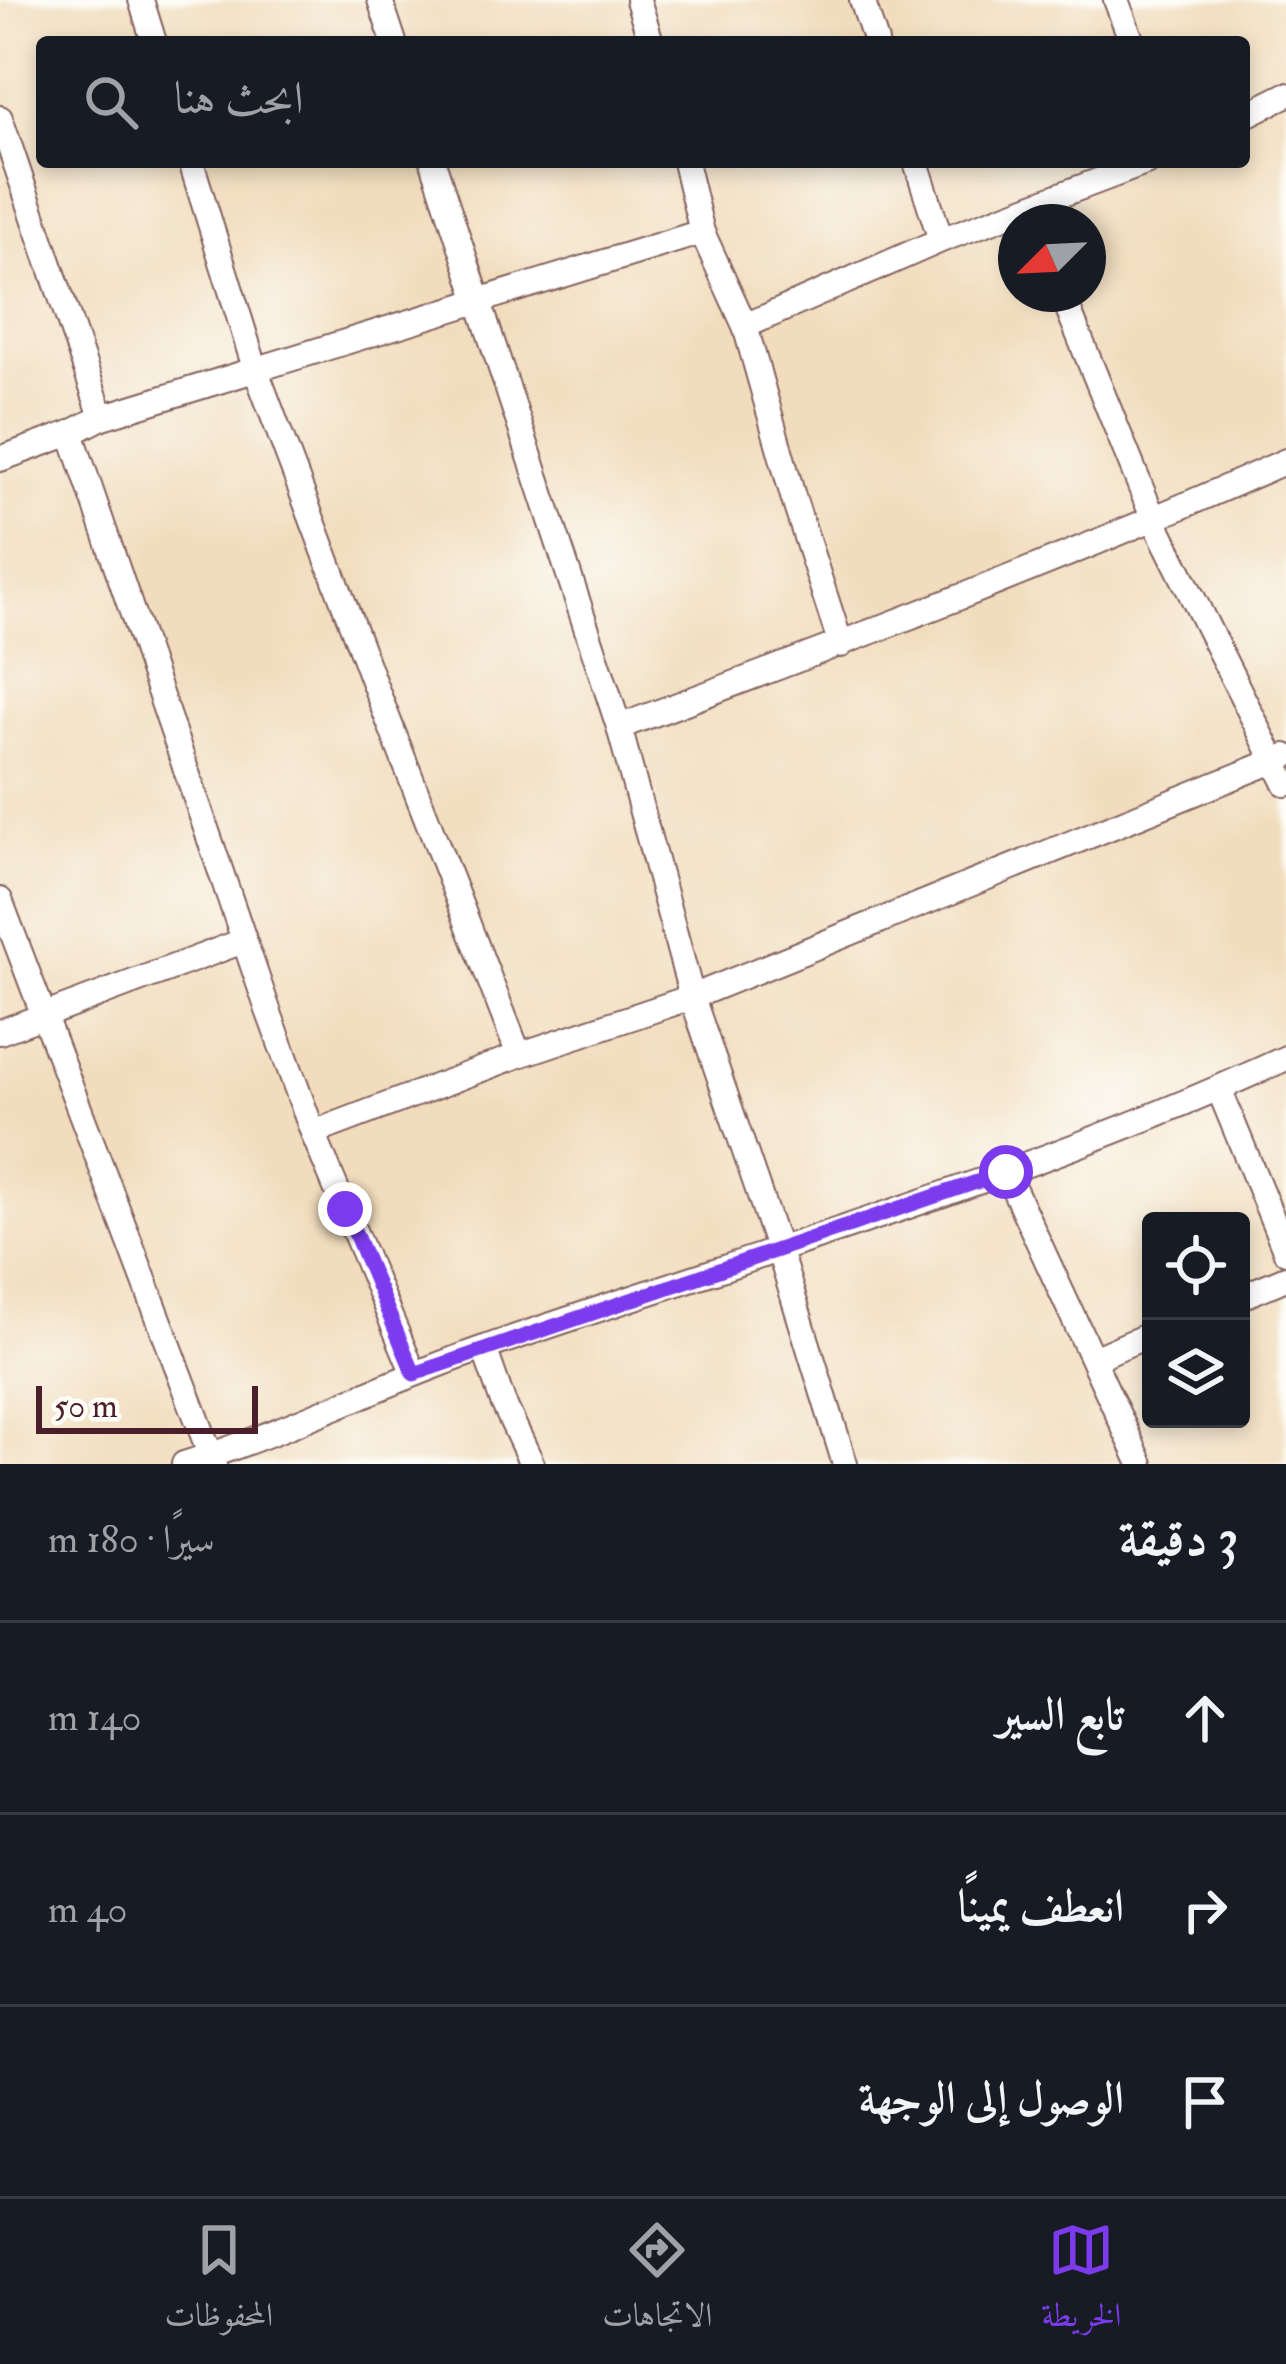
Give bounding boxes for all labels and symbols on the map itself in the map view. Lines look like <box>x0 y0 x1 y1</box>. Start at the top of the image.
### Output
north arrow <box>998 204 1106 312</box>
route start <box>979 1145 1033 1199</box>
route end <box>318 1182 372 1236</box>
scale bar <box>36 1380 258 1433</box>

